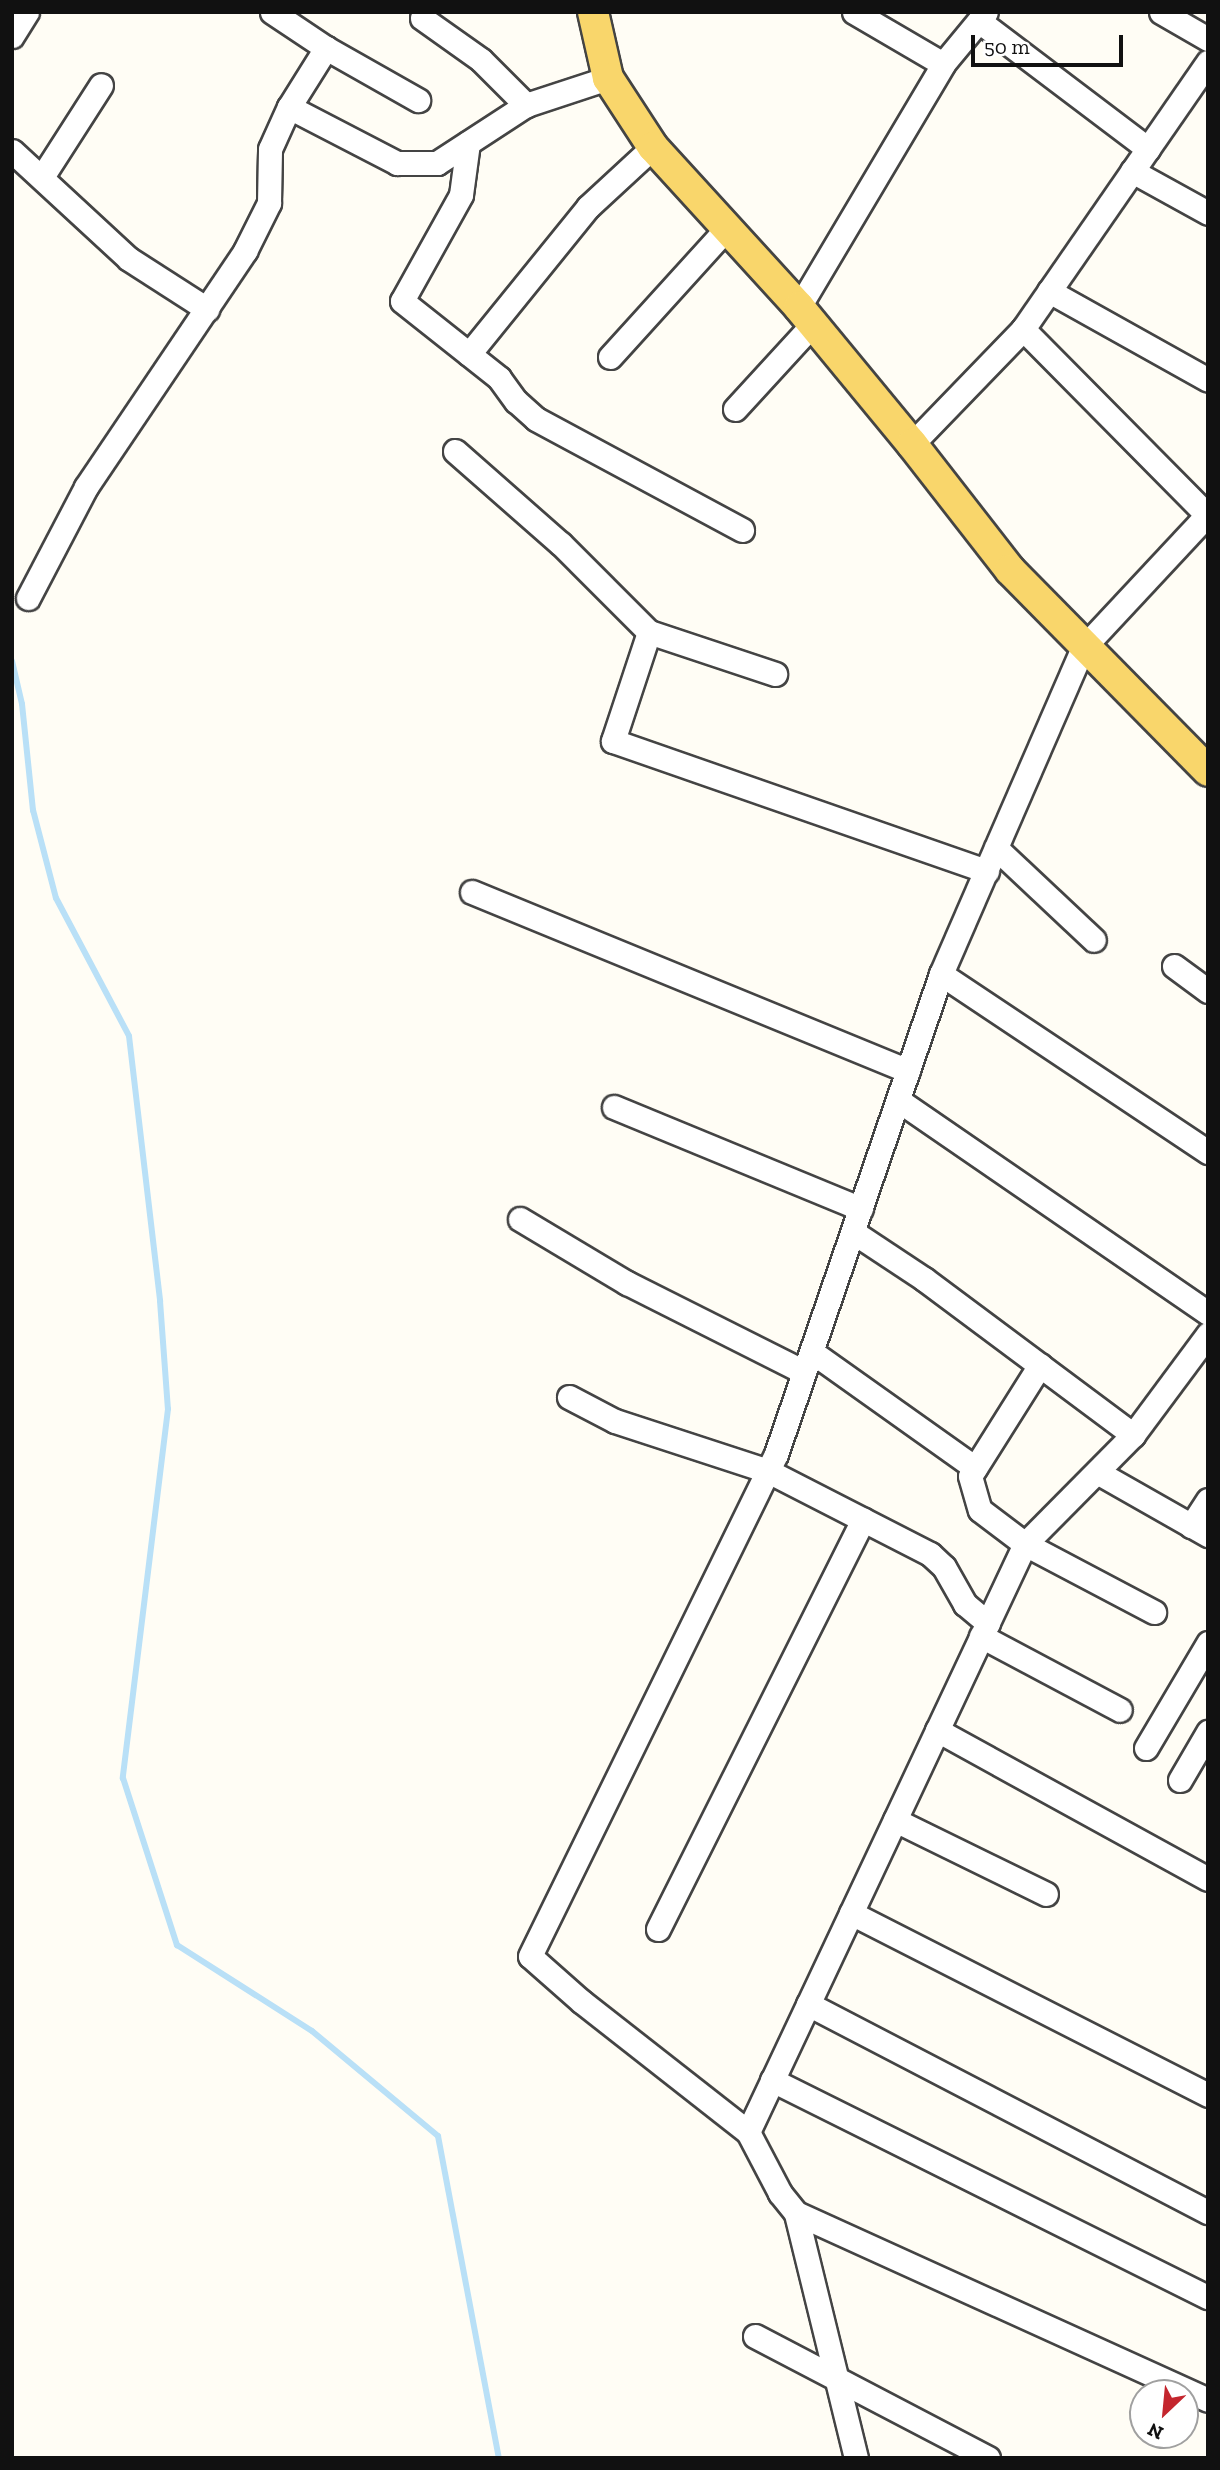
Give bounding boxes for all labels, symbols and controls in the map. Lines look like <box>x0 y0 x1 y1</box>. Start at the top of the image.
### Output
scale bar <box>975 21 1127 65</box>
text: 50 m <box>984 34 1030 59</box>
north arrow <box>1129 2379 1199 2449</box>
text: N <box>1144 2418 1167 2445</box>

